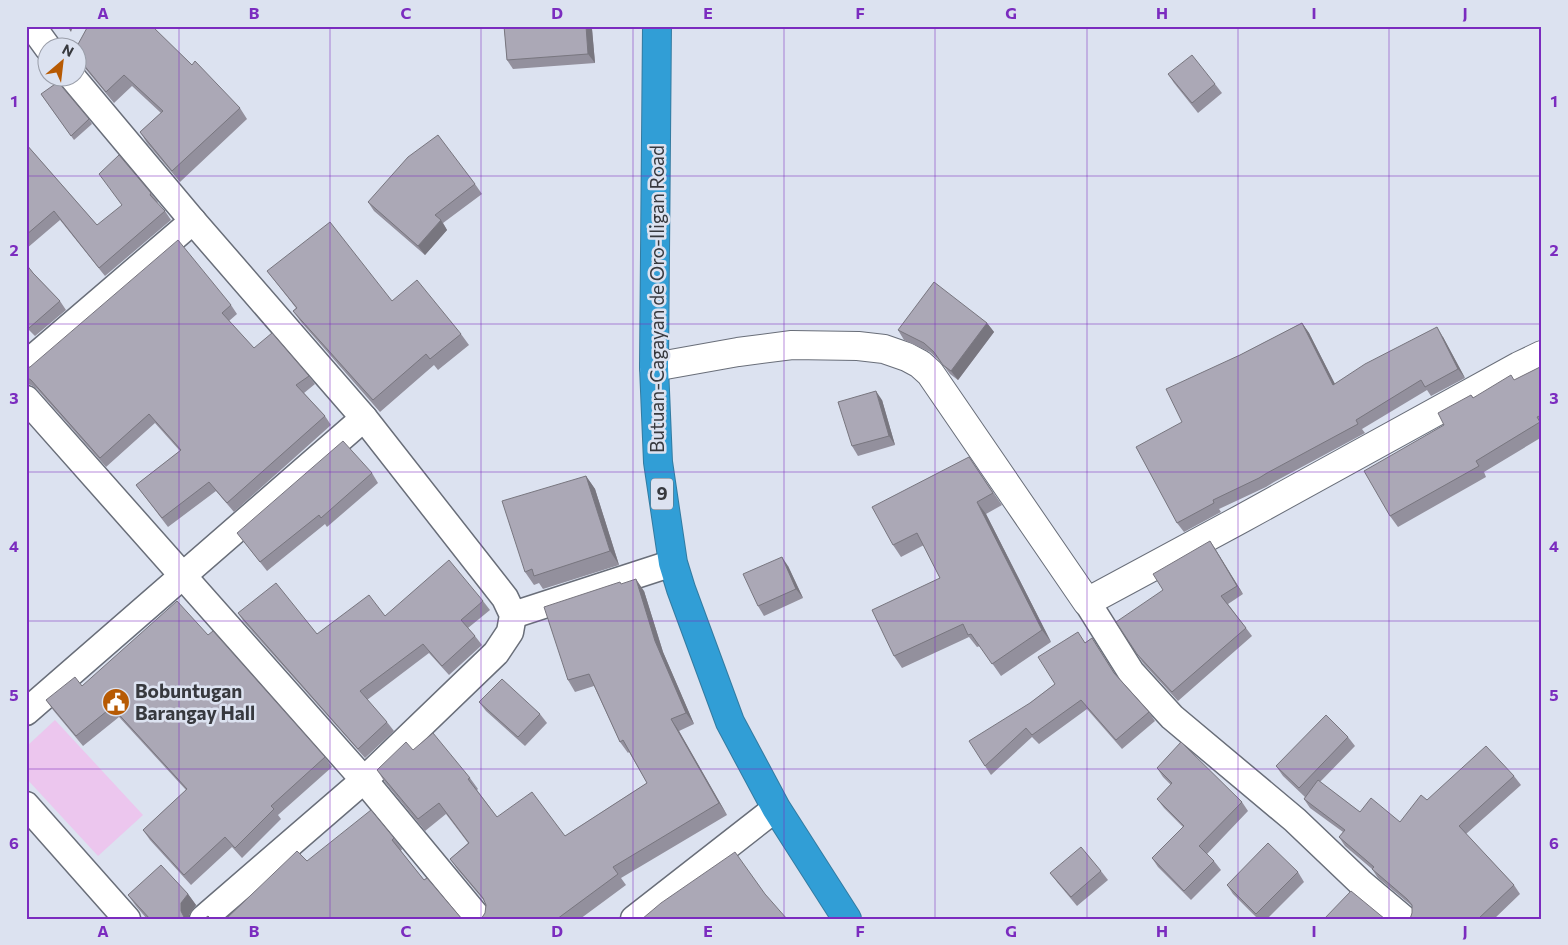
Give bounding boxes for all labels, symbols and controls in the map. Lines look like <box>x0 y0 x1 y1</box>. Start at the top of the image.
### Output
text: A <box>97 3 109 22</box>
text: B <box>249 3 260 22</box>
text: C <box>401 3 412 22</box>
text: D <box>551 3 563 22</box>
text: E <box>703 3 713 22</box>
text: F <box>855 3 865 22</box>
text: G <box>1005 3 1017 22</box>
text: H <box>1156 3 1168 22</box>
text: I <box>1311 3 1317 22</box>
text: J <box>1462 3 1468 22</box>
north arrow <box>38 38 88 88</box>
text: N <box>60 40 77 60</box>
text: 1 <box>10 91 18 110</box>
text: 1 <box>1550 91 1558 110</box>
street label: Butuan-Cagayan de Oro-Iligan Road <box>645 145 668 453</box>
text: 2 <box>9 240 19 259</box>
text: 2 <box>1549 240 1559 259</box>
text: 3 <box>9 388 19 407</box>
text: 3 <box>1549 388 1559 407</box>
road number: 9 <box>651 478 673 509</box>
text: 4 <box>9 536 19 555</box>
text: 4 <box>1549 536 1559 555</box>
place label: Bobuntugan Barangay Hall <box>135 679 255 724</box>
text: 5 <box>9 685 19 704</box>
text: 5 <box>1549 685 1559 704</box>
public building icon: Bobuntugan Barangay Hall <box>101 687 131 717</box>
text: 6 <box>9 833 19 852</box>
text: 6 <box>1549 833 1559 852</box>
text: A <box>97 921 109 940</box>
text: B <box>249 921 260 940</box>
text: C <box>401 921 412 940</box>
text: D <box>551 921 563 940</box>
text: E <box>703 921 713 940</box>
text: F <box>855 921 865 940</box>
text: G <box>1005 921 1017 940</box>
text: H <box>1156 921 1168 940</box>
text: I <box>1311 921 1317 940</box>
text: J <box>1462 921 1468 940</box>

